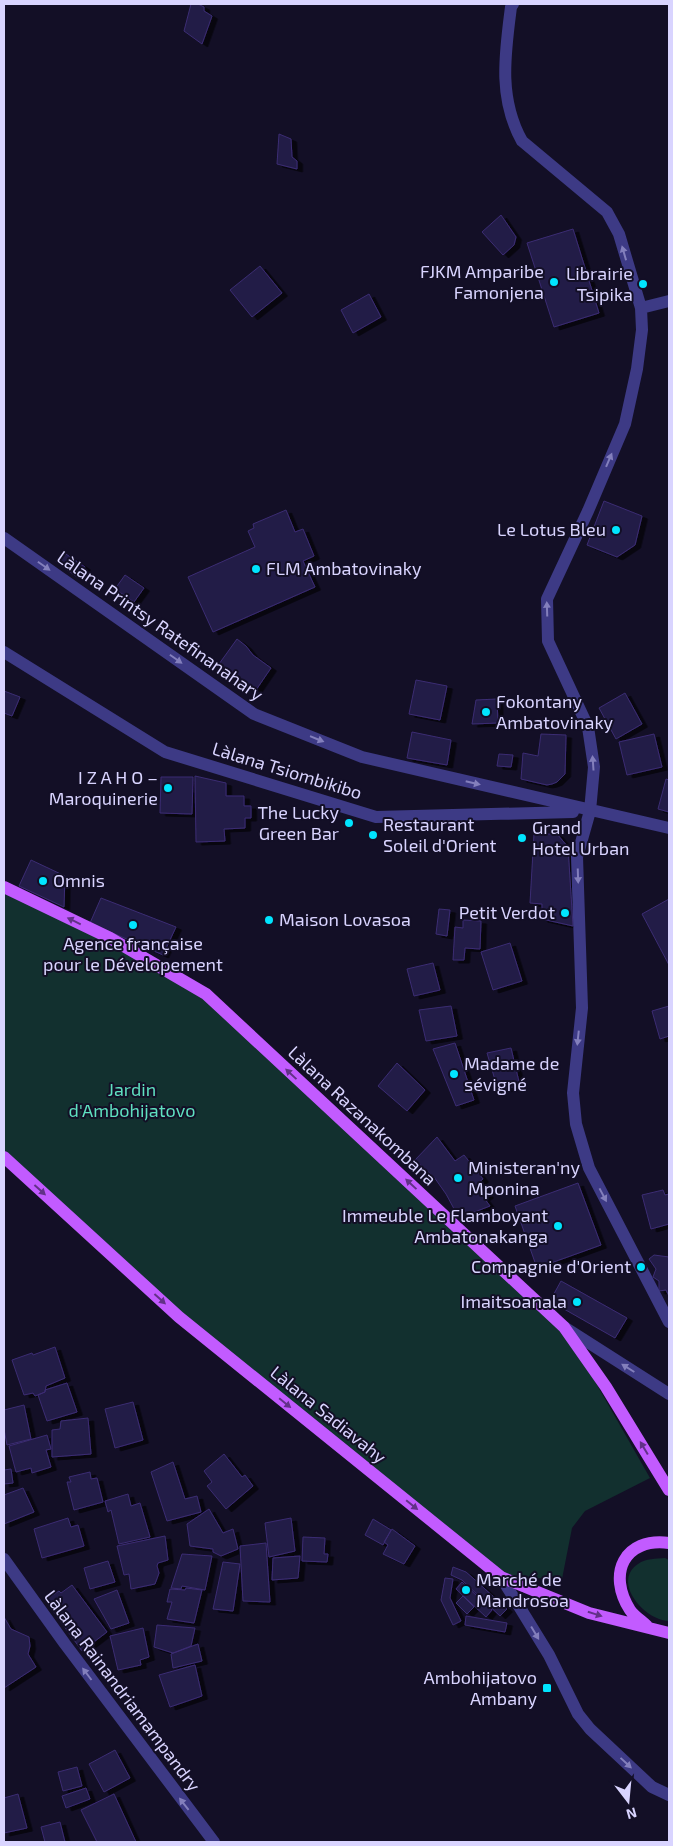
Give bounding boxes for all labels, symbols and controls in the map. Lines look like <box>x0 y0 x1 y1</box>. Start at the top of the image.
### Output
one-way arrow <box>620 245 628 260</box>
place label: FJKM Amparibe Famonjena <box>420 260 544 303</box>
place label: Librairie Tsipika <box>566 262 633 305</box>
marker: FJKM Amparibe Famonjena <box>548 276 560 288</box>
marker: Librairie Tsipika <box>637 278 649 290</box>
one-way arrow <box>606 453 614 467</box>
place label: Le Lotus Bleu <box>497 518 606 540</box>
marker: Le Lotus Bleu <box>610 524 622 536</box>
street label: Làlana Printsy Ratefinanahary <box>53 545 268 705</box>
place label: FLM Ambatovinaky <box>266 557 422 579</box>
one-way arrow <box>37 561 50 571</box>
marker: FLM Ambatovinaky <box>250 563 262 575</box>
one-way arrow <box>543 601 551 617</box>
one-way arrow <box>170 654 183 664</box>
place label: Fokontany Ambatovinaky <box>496 690 614 733</box>
marker: Fokontany Ambatovinaky <box>480 706 492 718</box>
one-way arrow <box>310 735 325 743</box>
street label: Làlana Tsiombikibo <box>210 737 365 803</box>
one-way arrow <box>588 754 596 770</box>
place label: I Z A H O – Maroquinerie <box>49 766 158 809</box>
one-way arrow <box>465 779 480 787</box>
marker: I Z A H O – Maroquinerie <box>162 782 174 794</box>
place label: The Lucky Green Bar <box>257 801 339 844</box>
place label: Restaurant Soleil d'Orient <box>383 813 497 856</box>
place label: Grand Hotel Urban <box>532 816 629 859</box>
marker: The Lucky Green Bar <box>343 817 355 829</box>
marker: Restaurant Soleil d'Orient <box>367 829 379 841</box>
marker: Grand Hotel Urban <box>516 832 528 844</box>
one-way arrow <box>574 868 582 884</box>
place label: Omnis <box>53 869 105 891</box>
marker: Omnis <box>37 875 49 887</box>
place label: Petit Verdot <box>459 901 555 923</box>
marker: Petit Verdot <box>559 907 571 919</box>
place label: Maison Lovasoa <box>279 908 411 930</box>
marker: Maison Lovasoa <box>263 914 275 926</box>
one-way arrow <box>67 917 81 925</box>
marker: Agence française pour le Dévelopement <box>127 919 139 931</box>
place label: Agence française pour le Dévelopement <box>43 932 223 975</box>
one-way arrow <box>574 1030 582 1046</box>
street label: Làlana Razanakombana <box>284 1041 441 1190</box>
place label: Madame de sévigné <box>464 1052 559 1095</box>
one-way arrow <box>286 1068 298 1080</box>
marker: Madame de sévigné <box>448 1068 460 1080</box>
park label: Jardin d'Ambohijatovo <box>69 1078 195 1121</box>
place label: Ministeran'ny Mponina <box>468 1156 580 1199</box>
marker: Ministeran'ny Mponina <box>452 1172 464 1184</box>
one-way arrow <box>405 1178 417 1190</box>
one-way arrow <box>33 1184 45 1196</box>
one-way arrow <box>598 1188 607 1202</box>
place label: Immeuble Le Flamboyant Ambatonakanga <box>342 1204 548 1247</box>
marker: Immeuble Le Flamboyant Ambatonakanga <box>552 1220 564 1232</box>
place label: Compagnie d'Orient <box>471 1255 631 1277</box>
marker: Compagnie d'Orient <box>635 1261 647 1273</box>
place label: Imaitsoanala <box>460 1290 567 1312</box>
one-way arrow <box>153 1294 166 1305</box>
marker: Imaitsoanala <box>571 1296 583 1308</box>
street label: Làlana Sadiavahy <box>266 1361 391 1468</box>
one-way arrow <box>621 1363 635 1372</box>
one-way arrow <box>278 1397 291 1408</box>
one-way arrow <box>640 1442 649 1455</box>
one-way arrow <box>405 1499 418 1510</box>
place label: Marché de Mandrosoa <box>476 1568 569 1611</box>
marker: Marché de Mandrosoa <box>460 1584 472 1596</box>
street label: Làlana Rainandriamampandry <box>40 1585 206 1796</box>
one-way arrow <box>588 1611 603 1619</box>
one-way arrow <box>531 1627 540 1640</box>
place label: Ambohijatovo Ambany <box>424 1666 537 1709</box>
one-way arrow <box>81 1668 92 1681</box>
marker: Ambohijatovo Ambany <box>541 1682 553 1694</box>
one-way arrow <box>620 1757 632 1769</box>
north arrow <box>603 1776 653 1826</box>
one-way arrow <box>179 1797 189 1811</box>
text: N <box>625 1804 639 1824</box>

